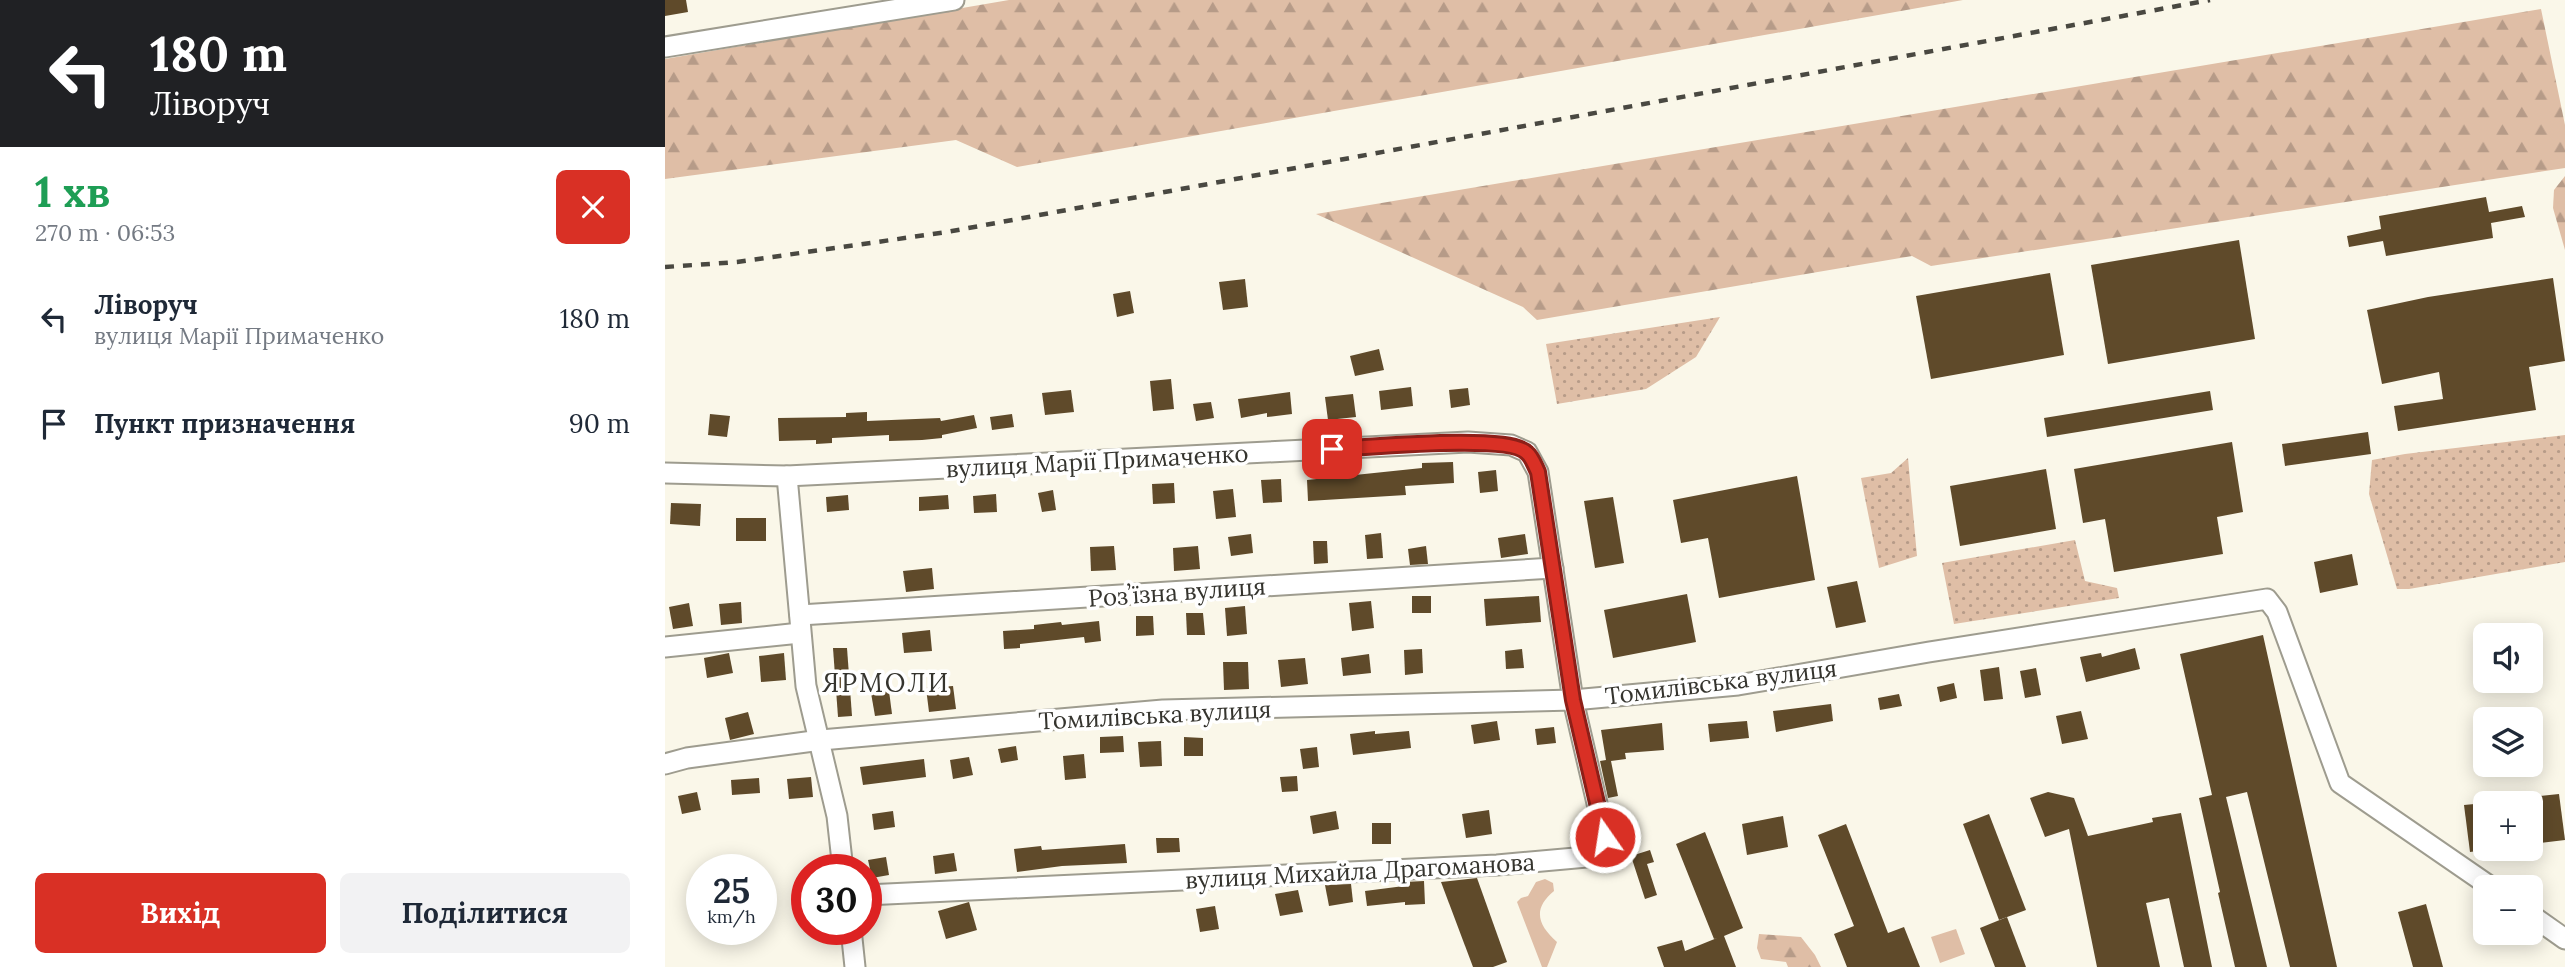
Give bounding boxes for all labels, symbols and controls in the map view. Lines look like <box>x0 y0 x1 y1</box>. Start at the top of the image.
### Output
text: 180 m <box>150 22 287 84</box>
icon: left <box>35 28 126 119</box>
text: Ліворуч <box>150 83 270 124</box>
text: 1 хв <box>35 165 110 219</box>
button: close <box>556 170 630 244</box>
text: 270 m · 06:53 <box>35 218 175 247</box>
text: Ліворуч <box>94 288 198 321</box>
icon: left <box>35 300 73 338</box>
text: 180 m <box>560 302 630 335</box>
text: вулиця Марії Примаченко <box>94 321 384 350</box>
icon: arrive <box>35 405 73 443</box>
text: Пункт призначення <box>94 407 355 440</box>
text: 90 m <box>569 407 630 440</box>
pin <box>1302 419 1362 479</box>
icon: arrive <box>1313 430 1351 468</box>
street label: вулиця Марії Примаченко <box>945 438 1249 484</box>
street label: Розʼїзна вулиця <box>1087 570 1267 614</box>
map controls <box>2473 623 2543 945</box>
button: sound <box>2473 623 2543 693</box>
street label: Томилівська вулиця <box>1603 652 1839 712</box>
district label: ЯРМОЛИ <box>822 666 950 699</box>
street label: Томилівська вулиця <box>1038 693 1272 737</box>
button: layers <box>2473 707 2543 777</box>
button: + <box>2473 791 2543 861</box>
position arrow <box>1568 800 1642 874</box>
street label: вулиця Михайла Драгоманова <box>1184 846 1536 896</box>
speed limit sign: 30 <box>791 854 882 945</box>
text: 25 <box>713 868 750 913</box>
button: Вихід <box>35 873 326 953</box>
button: Поділитися <box>340 873 630 953</box>
button: − <box>2473 875 2543 945</box>
text: km/h <box>707 905 756 928</box>

